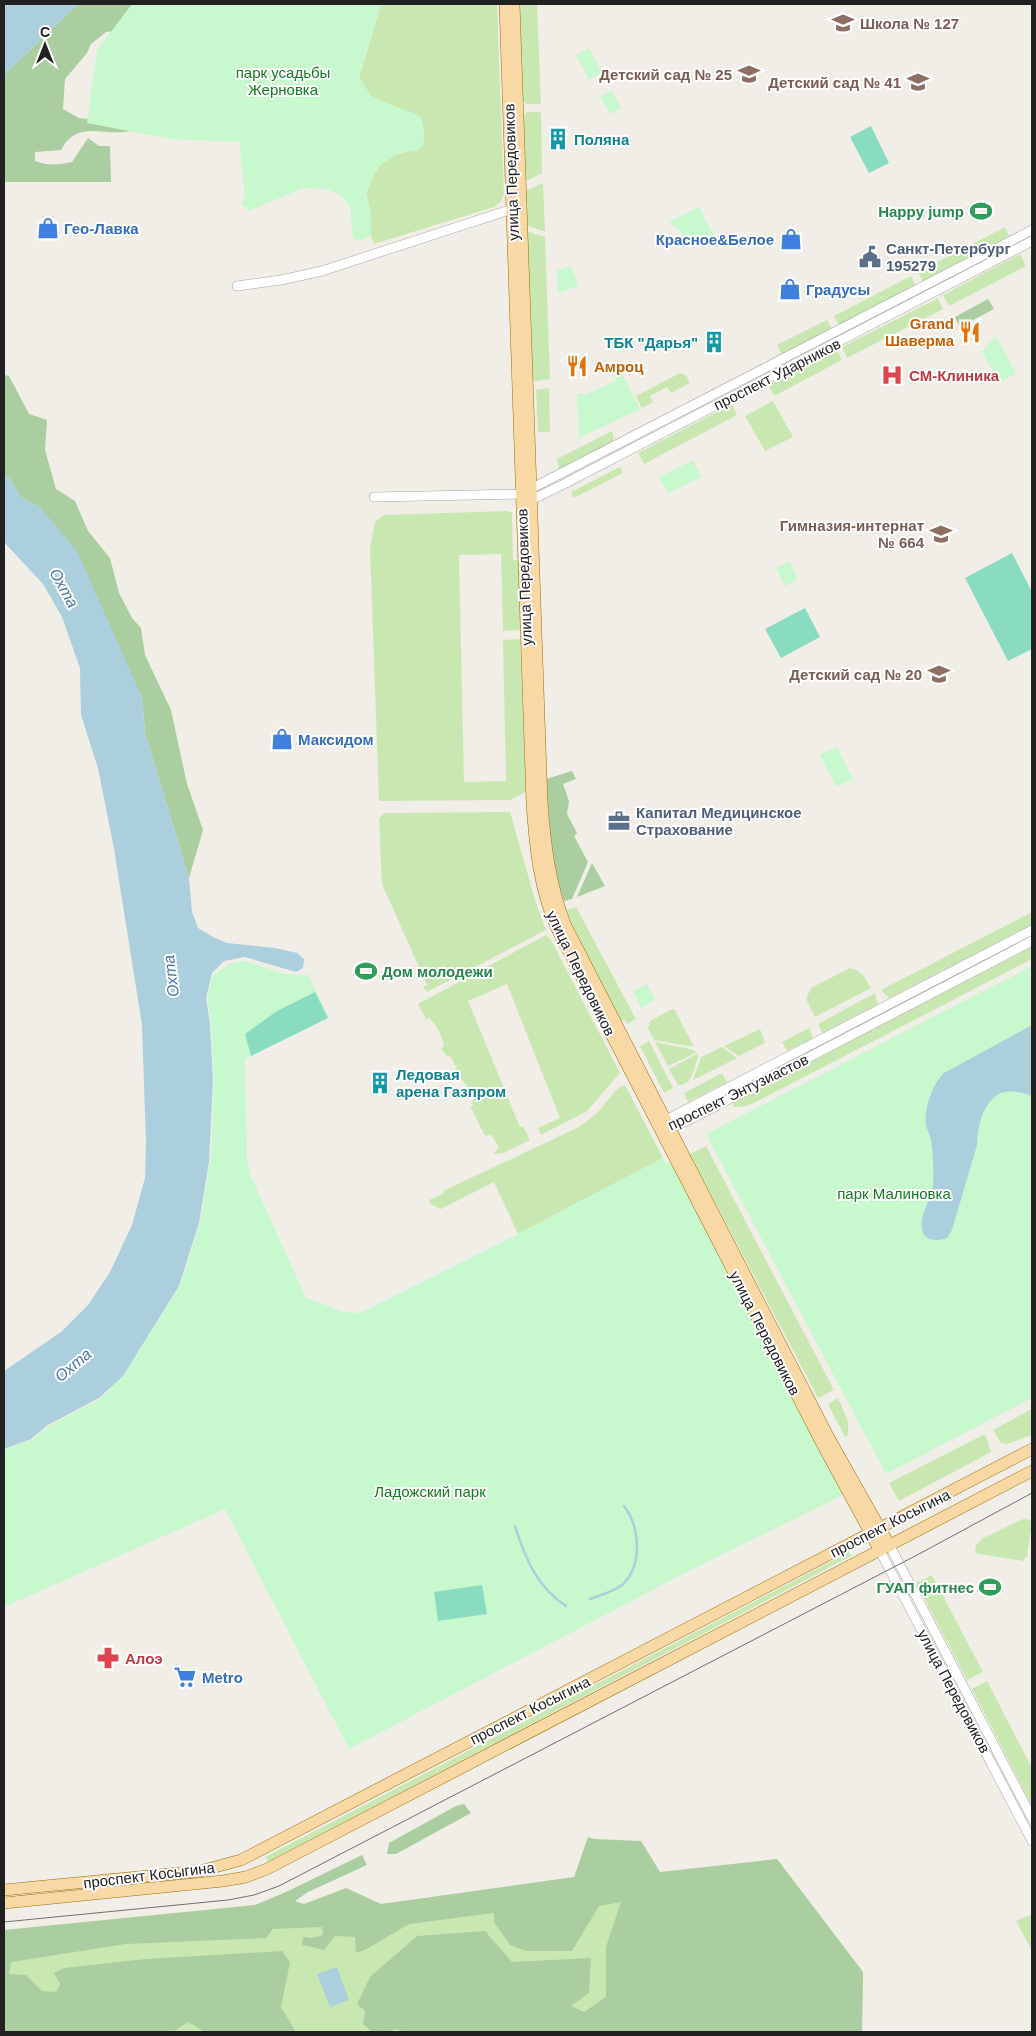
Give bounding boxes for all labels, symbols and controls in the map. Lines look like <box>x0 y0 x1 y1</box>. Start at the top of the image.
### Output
school or university icon: Школа № 127 <box>830 10 856 36</box>
place label: Школа № 127 <box>860 15 959 32</box>
north arrow <box>20 20 70 70</box>
text: С <box>40 24 50 40</box>
school or university icon: Детский сад № 25 <box>736 61 762 87</box>
park label: парк усадьбы Жерновка <box>236 64 330 98</box>
place label: Детский сад № 25 <box>599 66 732 83</box>
school or university icon: Детский сад № 41 <box>905 69 931 95</box>
place label: Детский сад № 41 <box>768 74 901 91</box>
street label: улица Передовиков <box>500 103 522 241</box>
building icon: Поляна <box>545 126 571 152</box>
place label: Поляна <box>574 131 630 148</box>
sports icon: Happy jump <box>968 198 994 224</box>
place label: Happy jump <box>878 203 964 220</box>
shop icon: Гео-Лавка <box>35 215 61 241</box>
place label: Гео-Лавка <box>64 220 139 237</box>
shop icon: Красное&Белое <box>778 226 804 252</box>
place label: Красное&Белое <box>656 231 774 248</box>
place label: Санкт-Петербург 195279 <box>886 240 1011 274</box>
public building icon: Санкт-Петербург 195279 <box>857 244 883 270</box>
shop icon: Градусы <box>777 276 803 302</box>
place label: Градусы <box>806 281 870 298</box>
place label: Grand Шаверма <box>885 315 955 349</box>
restaurant icon: Grand Шаверма <box>957 319 983 345</box>
building icon: ТБК "Дарья" <box>701 329 727 355</box>
place label: ТБК "Дарья" <box>604 334 698 351</box>
street label: проспект Ударников <box>711 335 843 413</box>
restaurant icon: Амроц <box>564 353 590 379</box>
place label: Амроц <box>594 358 644 375</box>
hospital icon: СМ-Клиника <box>879 362 905 388</box>
place label: СМ-Клиника <box>909 367 1000 384</box>
street label: улица Передовиков <box>513 508 535 646</box>
place label: Гимназия-интернат № 664 <box>780 517 925 551</box>
school or university icon: Гимназия-интернат № 664 <box>928 521 954 547</box>
water label: Охта <box>46 565 82 611</box>
school or university icon: Детский сад № 20 <box>926 661 952 687</box>
place label: Детский сад № 20 <box>789 666 922 683</box>
shop icon: Максидом <box>269 726 295 752</box>
place label: Максидом <box>298 731 373 748</box>
place label: Капитал Медицинское Страхование <box>636 804 802 838</box>
office icon: Капитал Медицинское Страхование <box>606 808 632 834</box>
street label: улица Передовиков <box>543 908 619 1038</box>
water label: Охта <box>160 954 182 998</box>
sports icon: Дом молодежи <box>353 958 379 984</box>
place label: Дом молодежи <box>382 963 493 980</box>
street label: проспект Энтузиастов <box>665 1051 811 1133</box>
place label: Ледовая арена Газпром <box>396 1066 506 1100</box>
building icon: Ледовая арена Газпром <box>367 1070 393 1096</box>
park label: парк Малиновка <box>837 1185 951 1202</box>
street label: улица Передовиков <box>726 1268 804 1398</box>
water label: Охта <box>51 1345 95 1385</box>
park label: Ладожский парк <box>374 1483 486 1500</box>
street label: проспект Косыгина <box>827 1485 953 1561</box>
sports icon: ГУАП фитнес <box>977 1574 1003 1600</box>
place label: ГУАП фитнес <box>876 1579 974 1596</box>
street label: улица Передовиков <box>914 1626 994 1756</box>
pharmacy icon: Алоэ <box>95 1645 121 1671</box>
place label: Алоэ <box>125 1650 162 1667</box>
supermarket icon: Metro <box>172 1664 198 1690</box>
place label: Metro <box>202 1669 243 1686</box>
street label: проспект Косыгина <box>467 1672 593 1748</box>
street label: проспект Косыгина <box>82 1858 216 1892</box>

